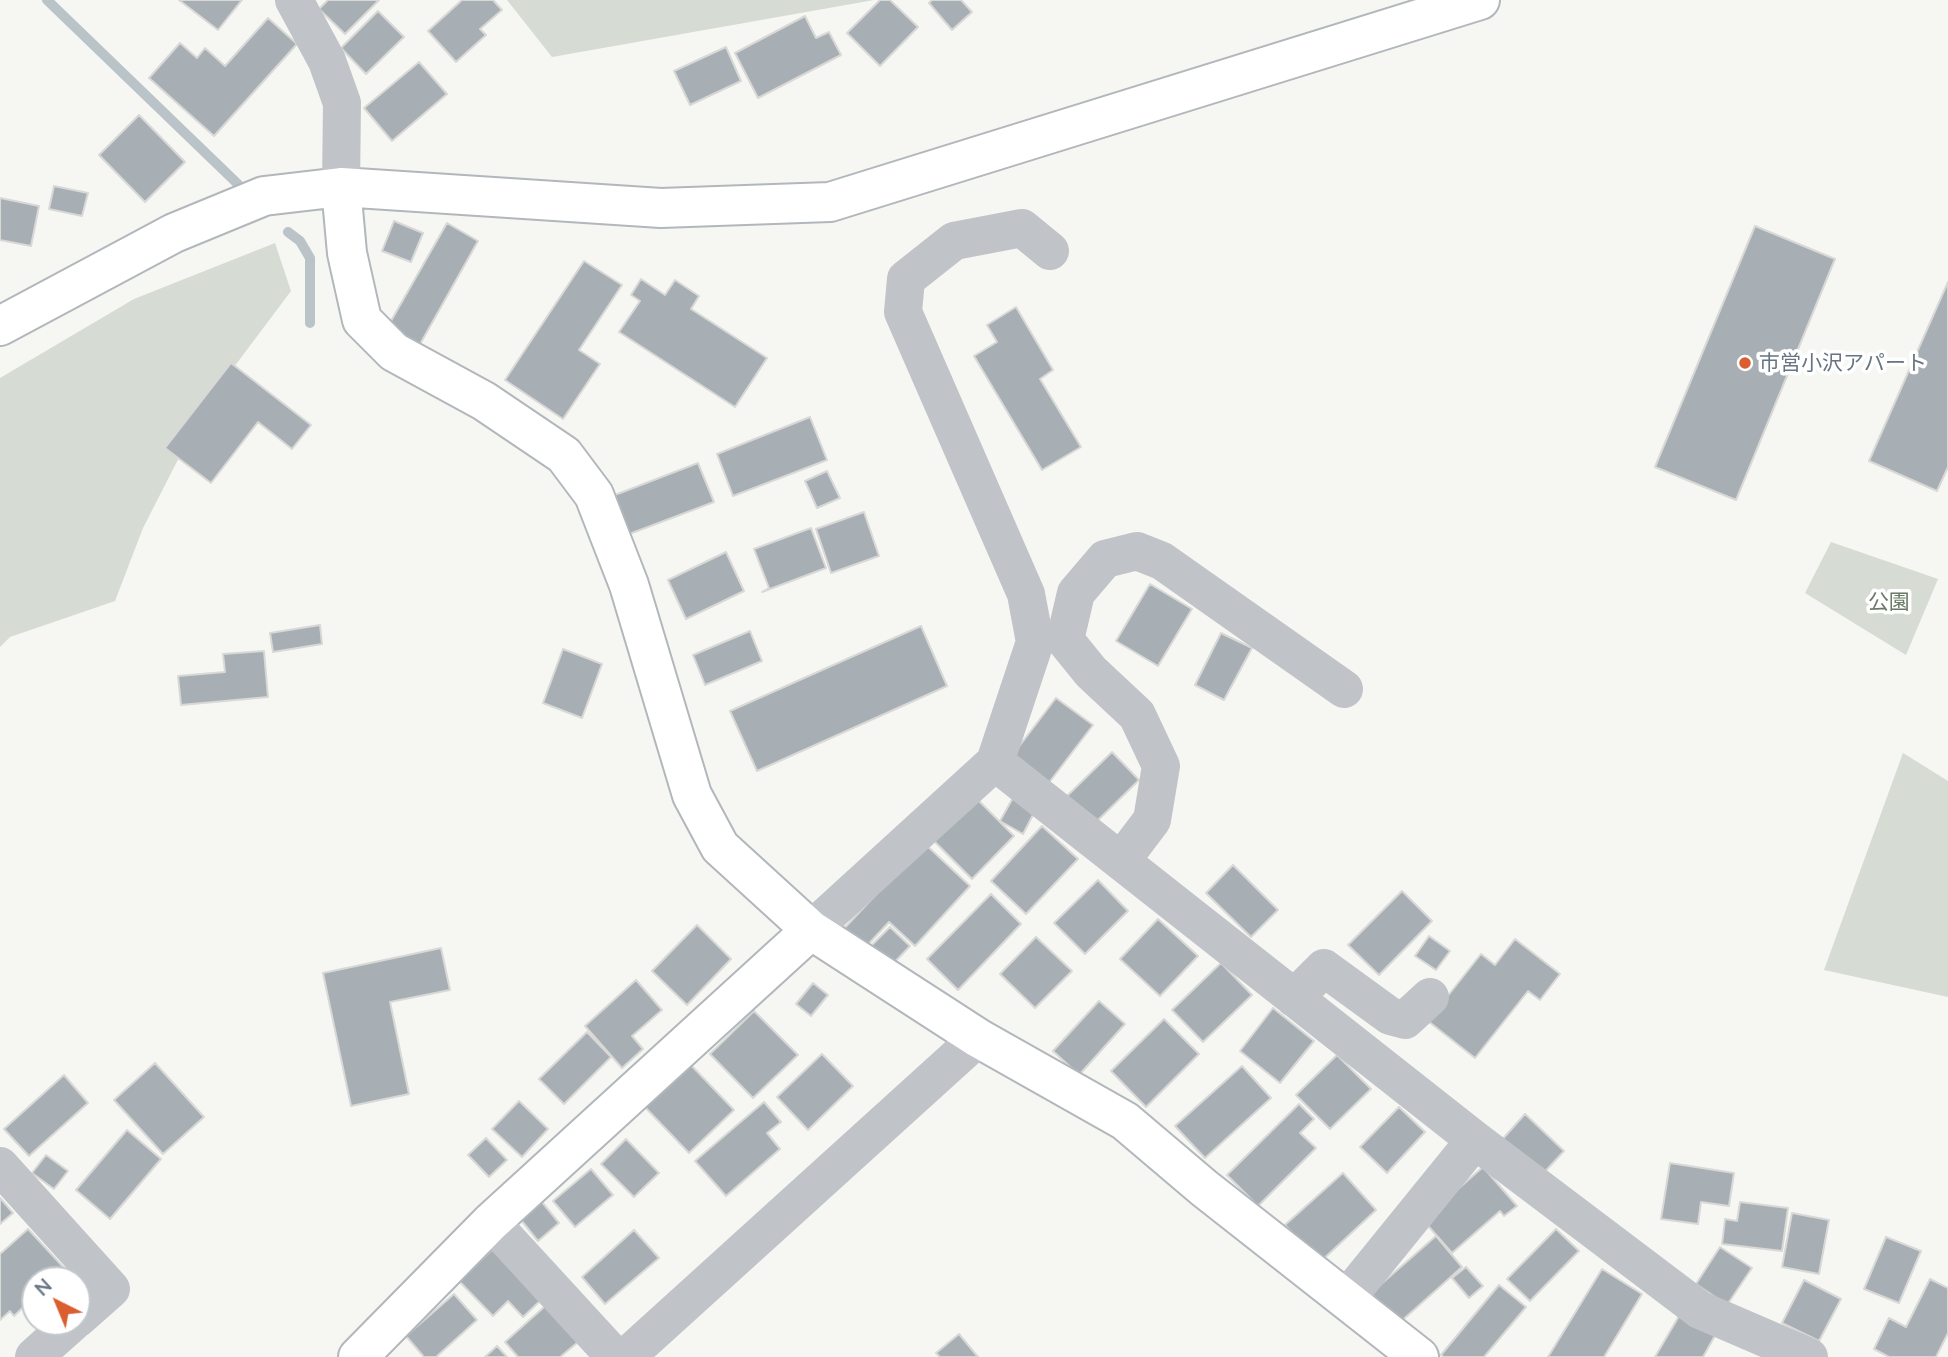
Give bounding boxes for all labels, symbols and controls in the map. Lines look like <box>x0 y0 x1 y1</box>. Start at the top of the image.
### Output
place label: 市営小沢アパート <box>1759 350 1927 376</box>
marker: 市営小沢アパート <box>1737 355 1753 371</box>
park label: 公園 <box>1868 589 1910 615</box>
north arrow <box>21 1266 91 1336</box>
text: N <box>29 1273 56 1300</box>

